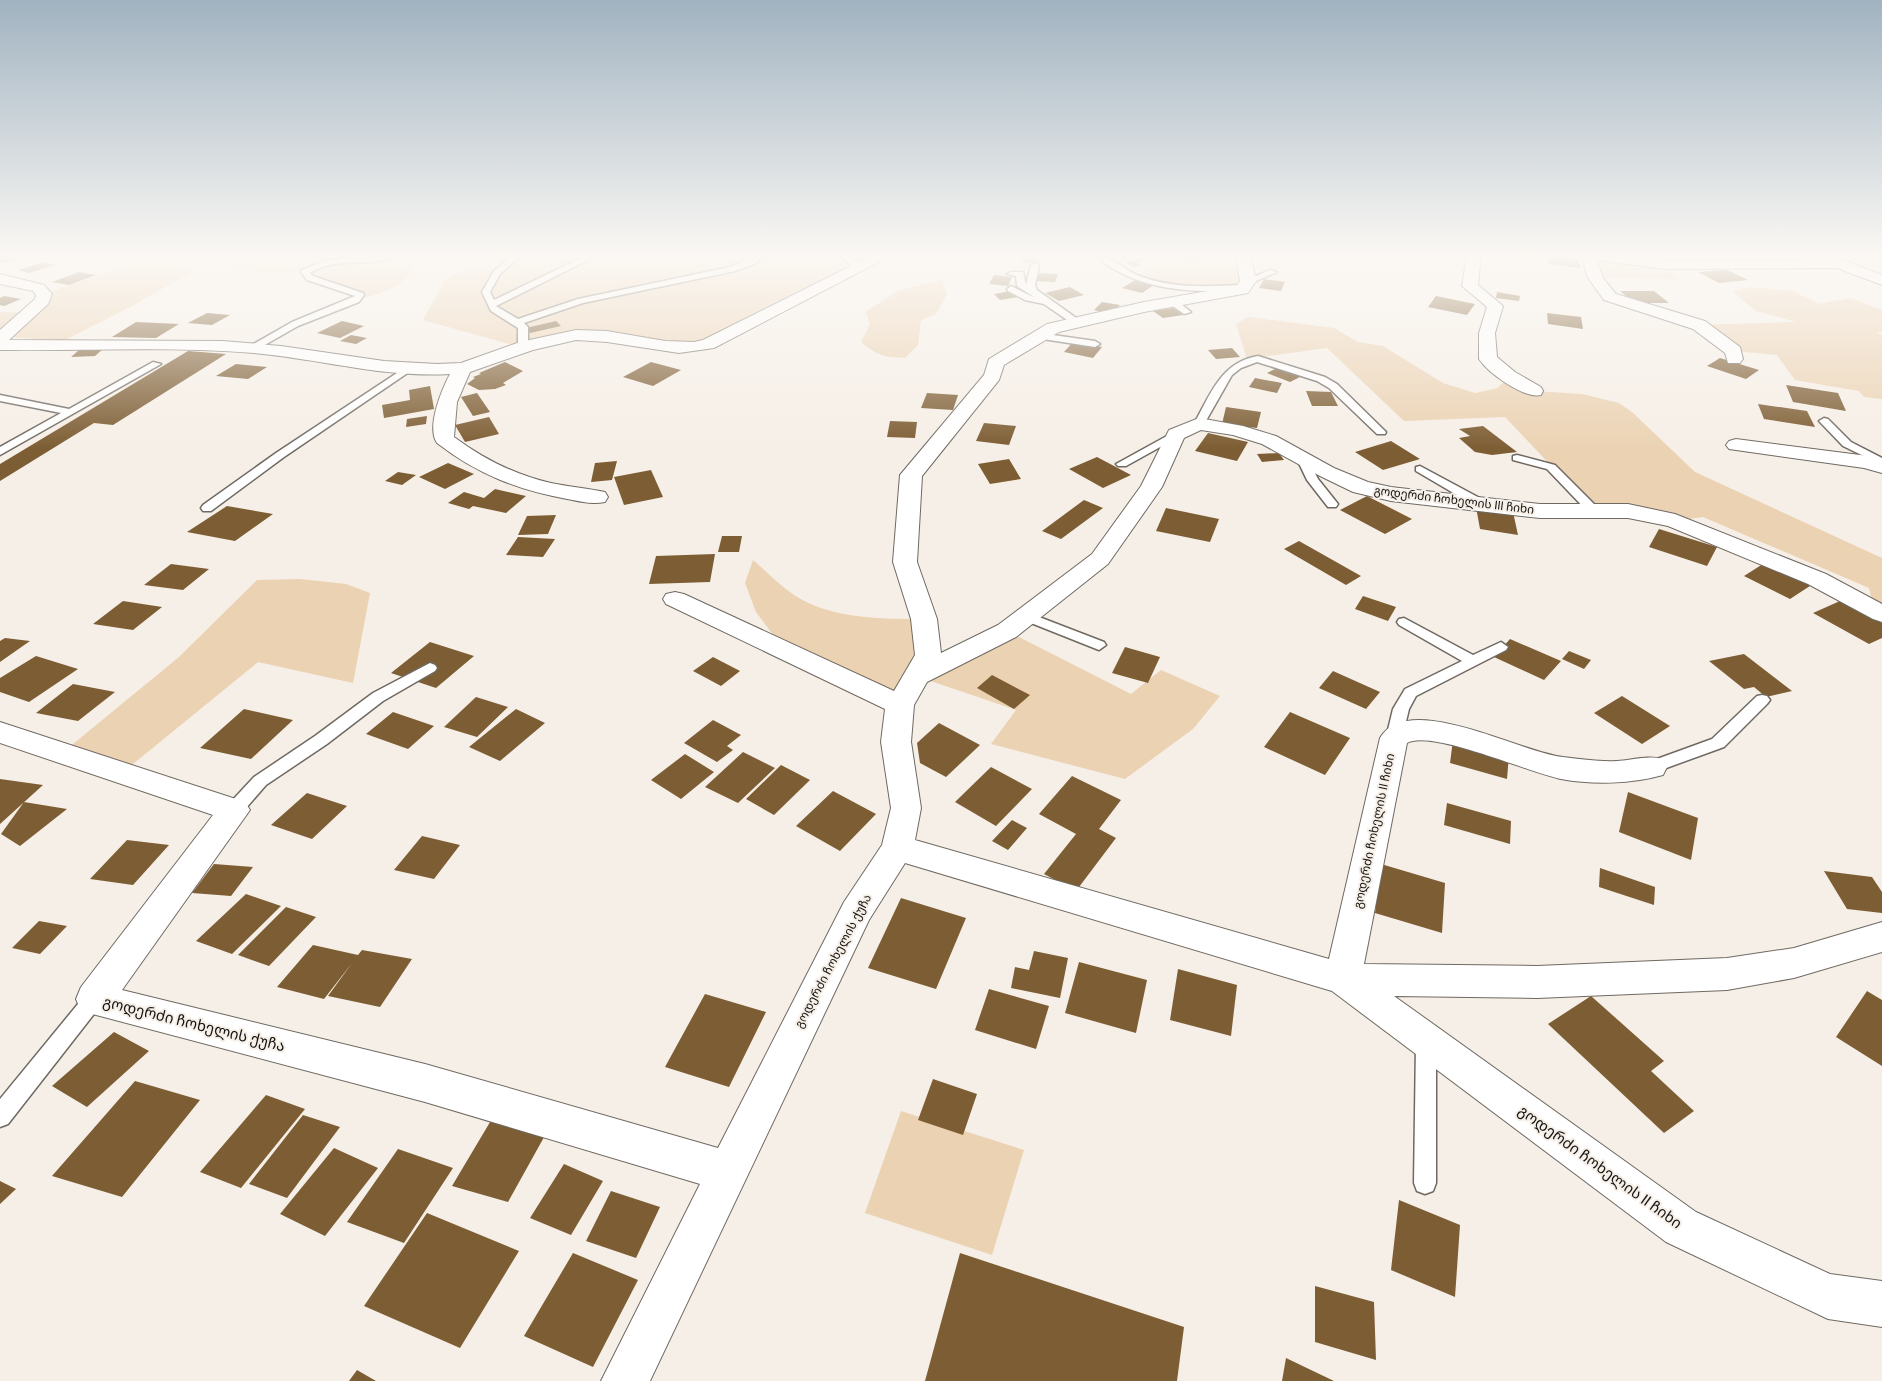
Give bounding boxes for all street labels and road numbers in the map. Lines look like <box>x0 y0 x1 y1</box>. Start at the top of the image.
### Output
street label: გოდერძი ჩოხელის III ჩიხი <box>1373 483 1535 518</box>
street label: გოდერძი ჩოხელის II ჩიხი <box>1351 752 1398 910</box>
street label: გოდერძი ჩოხელის ქუჩა <box>792 892 875 1031</box>
street label: გოდერძი ჩოხელის ქუჩა <box>101 993 287 1055</box>
street label: გოდერძი ჩოხელის II ჩიხი <box>1515 1101 1685 1233</box>

